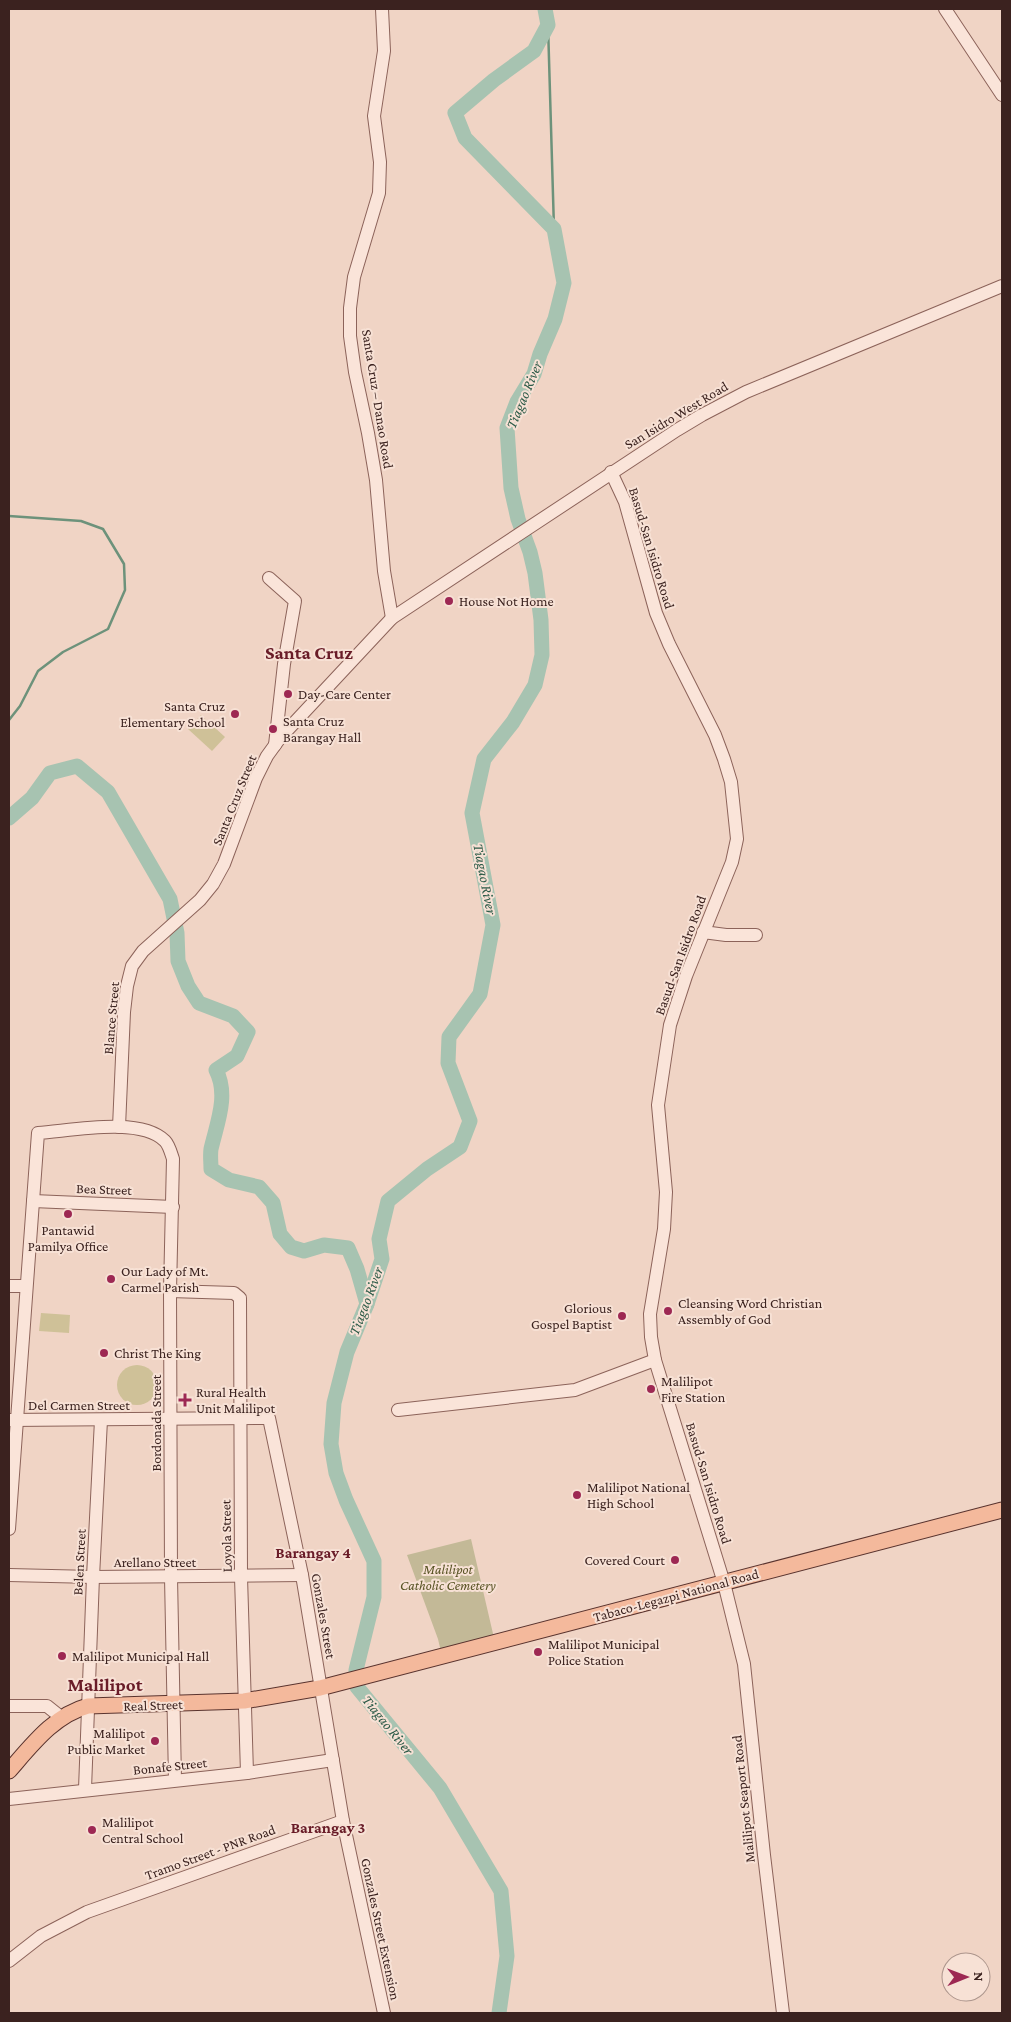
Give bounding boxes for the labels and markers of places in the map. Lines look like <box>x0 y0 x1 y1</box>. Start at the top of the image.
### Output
place label: House Not Home <box>459 593 554 609</box>
marker: House Not Home <box>443 595 455 607</box>
place label: Day-Care Center <box>298 686 391 702</box>
marker: Day-Care Center <box>282 688 294 700</box>
place label: Santa Cruz Elementary School <box>120 698 225 730</box>
marker: Santa Cruz Elementary School <box>229 708 241 720</box>
place label: Santa Cruz Barangay Hall <box>283 713 361 745</box>
marker: Santa Cruz Barangay Hall <box>267 723 279 735</box>
marker: Pantawid Pamilya Office <box>62 1208 74 1220</box>
place label: Pantawid Pamilya Office <box>28 1222 108 1254</box>
place label: Our Lady of Mt. Carmel Parish <box>121 1263 209 1295</box>
marker: Our Lady of Mt. Carmel Parish <box>105 1273 117 1285</box>
place label: Cleansing Word Christian Assembly of God <box>678 1295 823 1327</box>
place label: Glorious Gospel Baptist <box>531 1300 612 1332</box>
marker: Cleansing Word Christian Assembly of God <box>662 1305 674 1317</box>
marker: Glorious Gospel Baptist <box>616 1310 628 1322</box>
place label: Christ The King <box>114 1345 201 1361</box>
marker: Christ The King <box>98 1347 110 1359</box>
place label: Malilipot Fire Station <box>661 1373 726 1405</box>
marker: Malilipot Fire Station <box>645 1383 657 1395</box>
place label: Rural Health Unit Malilipot <box>196 1384 276 1416</box>
marker: Rural Health Unit Malilipot <box>178 1393 192 1407</box>
place label: Malilipot National High School <box>587 1479 690 1511</box>
marker: Malilipot National High School <box>571 1489 583 1501</box>
place label: Covered Court <box>584 1552 665 1568</box>
marker: Covered Court <box>669 1554 681 1566</box>
place label: Malilipot Municipal Police Station <box>548 1636 660 1668</box>
marker: Malilipot Municipal Police Station <box>532 1646 544 1658</box>
place label: Malilipot Municipal Hall <box>72 1648 210 1664</box>
marker: Malilipot Municipal Hall <box>56 1650 68 1662</box>
place label: Malilipot Public Market <box>67 1725 145 1757</box>
marker: Malilipot Public Market <box>149 1735 161 1747</box>
place label: Malilipot Central School <box>102 1814 184 1846</box>
marker: Malilipot Central School <box>86 1824 98 1836</box>

